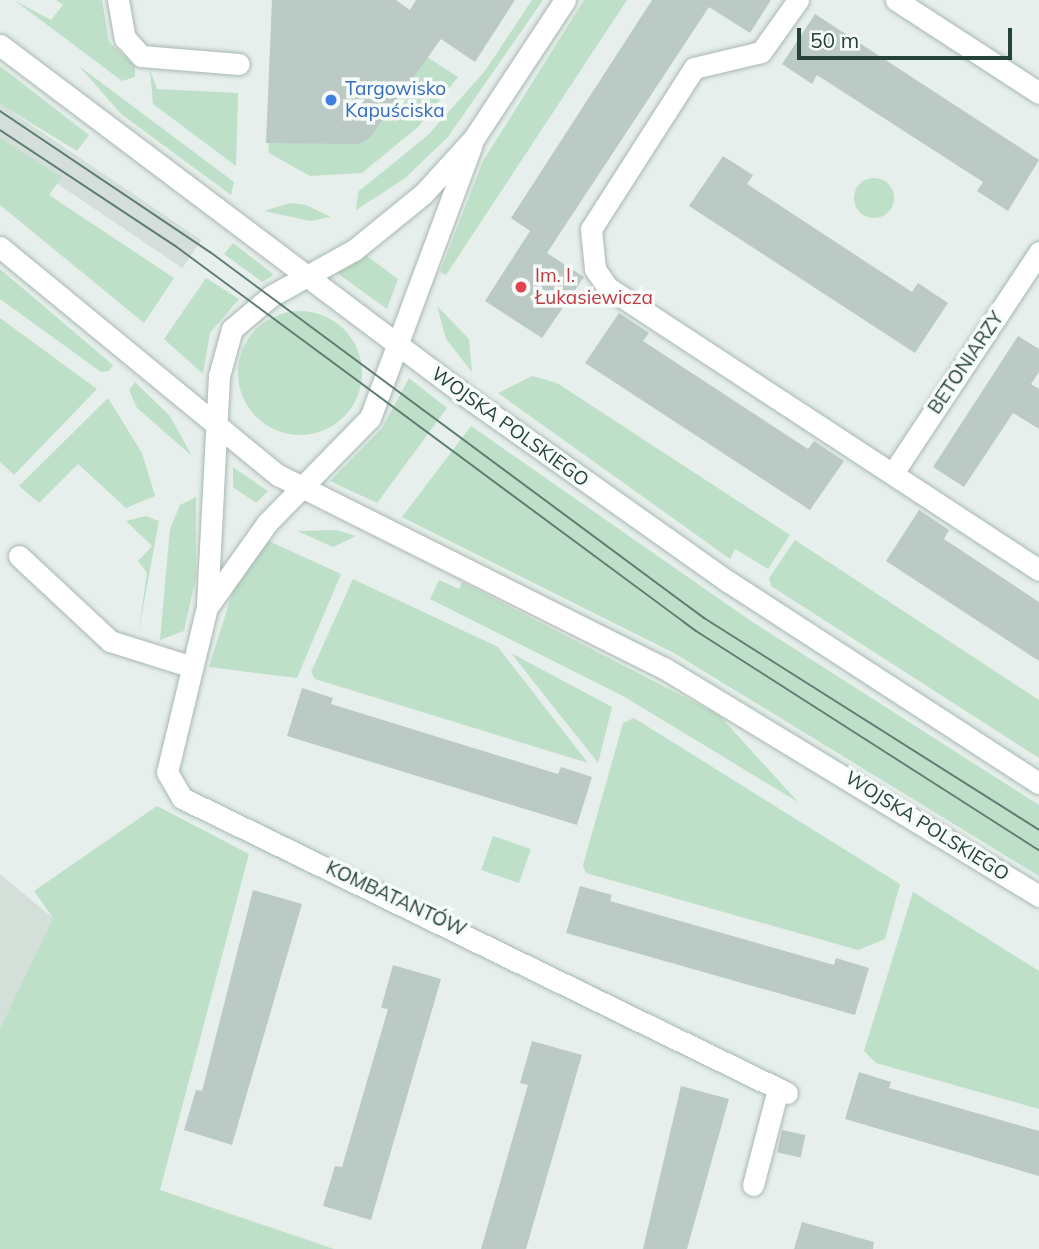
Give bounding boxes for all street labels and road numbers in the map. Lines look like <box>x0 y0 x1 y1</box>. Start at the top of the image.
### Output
street label: BETONIARZY <box>923 308 1009 418</box>
street label: WOJSKA POLSKIEGO <box>427 362 593 492</box>
street label: WOJSKA POLSKIEGO <box>841 766 1013 886</box>
street label: KOMBATANTÓW <box>322 857 470 941</box>

